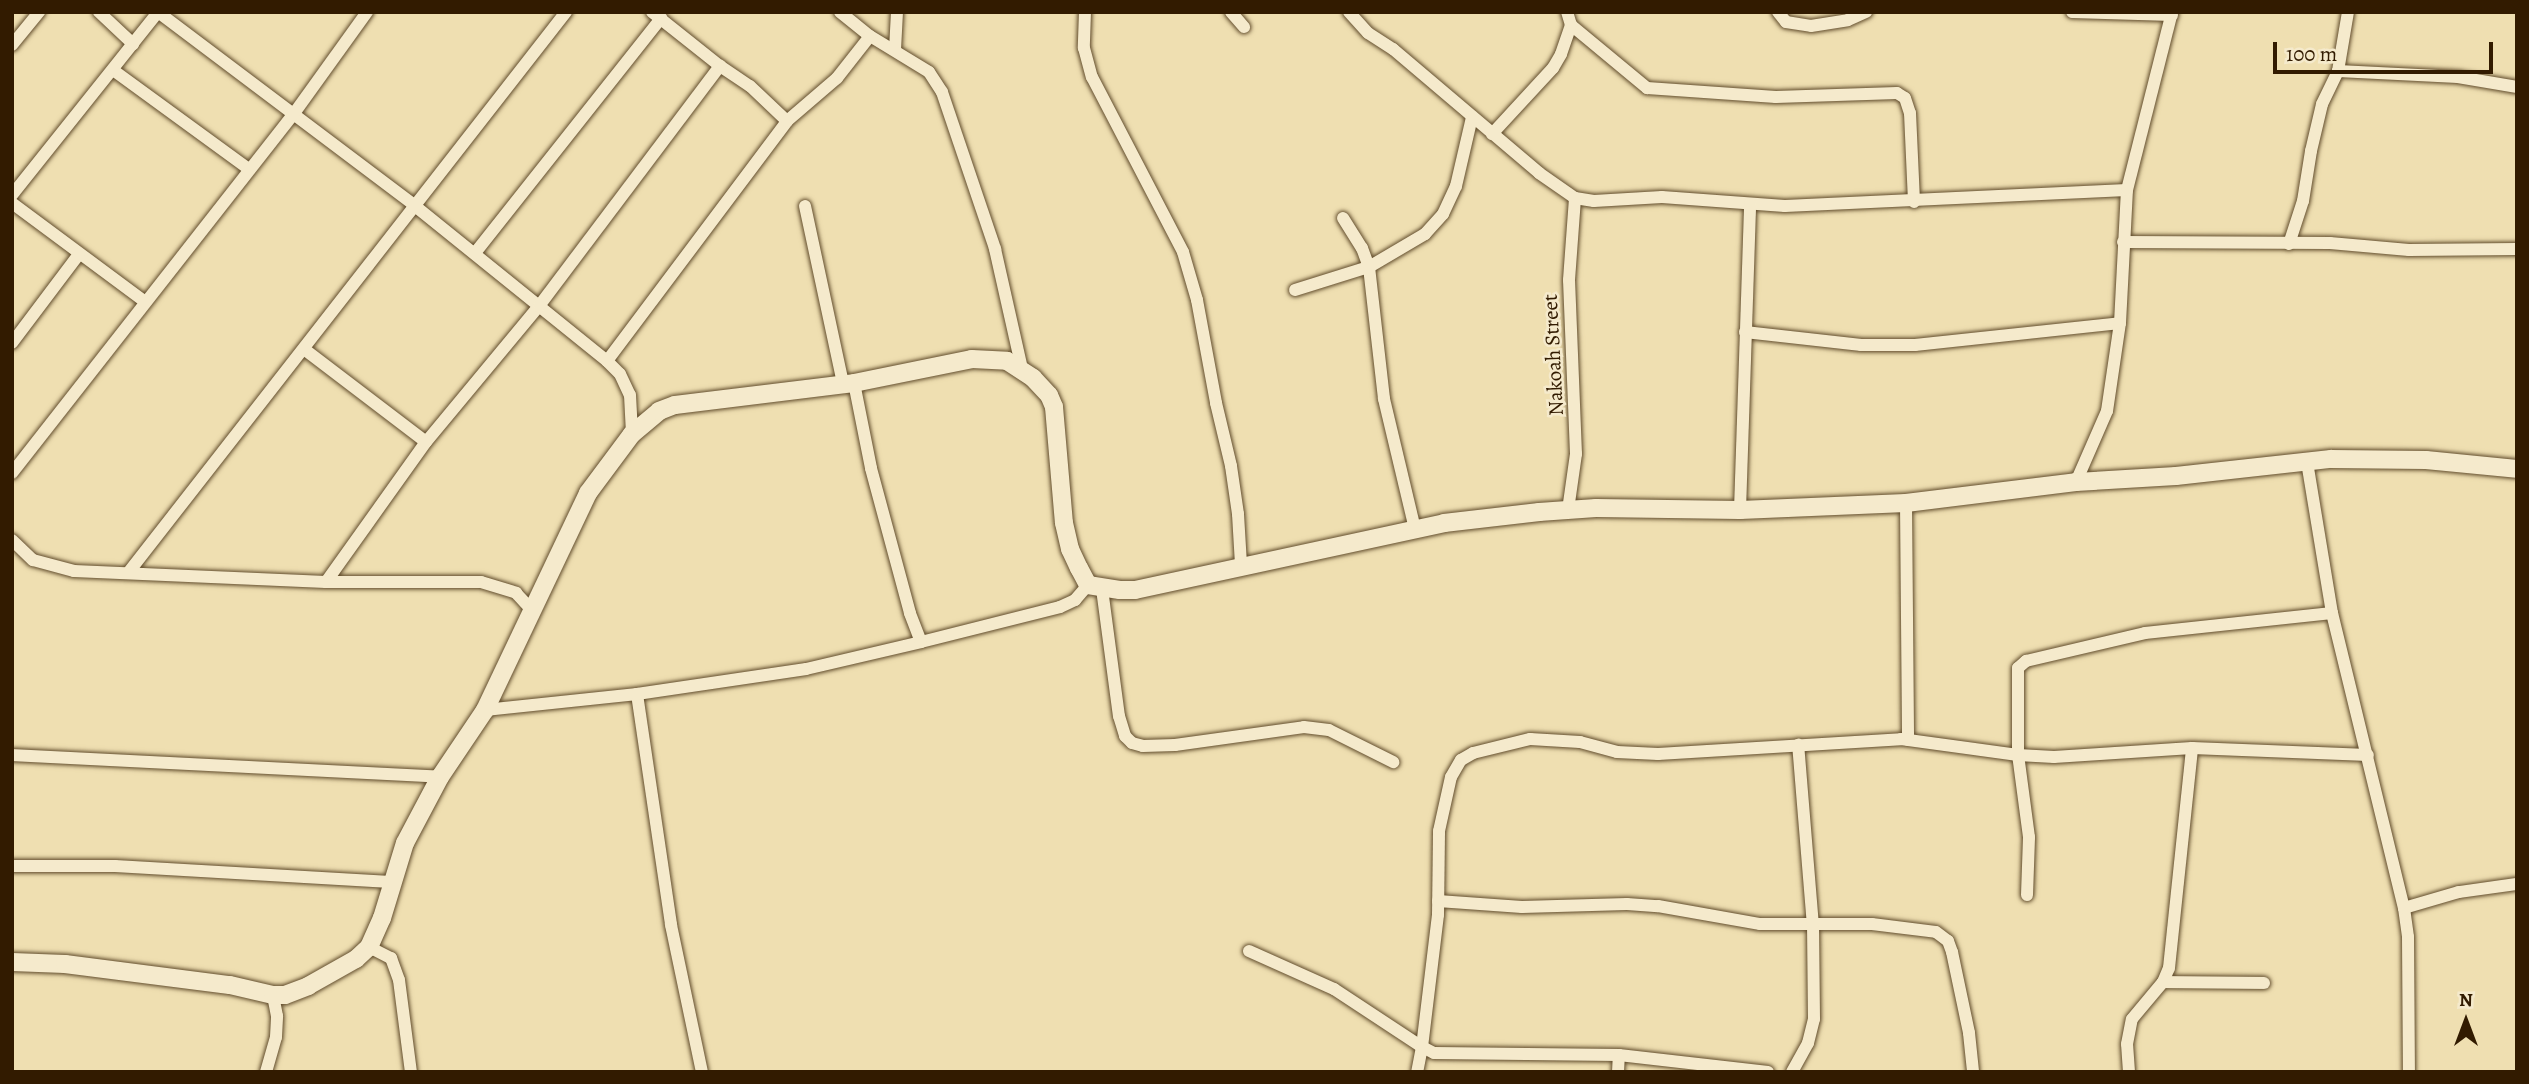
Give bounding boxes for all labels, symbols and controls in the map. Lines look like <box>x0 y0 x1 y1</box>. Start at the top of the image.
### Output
scale bar <box>2277 28 2498 72</box>
text: 100 m <box>2286 40 2337 68</box>
street label: Nakoah Street <box>1537 294 1569 416</box>
north arrow <box>2431 986 2501 1056</box>
text: N <box>2459 987 2473 1013</box>

